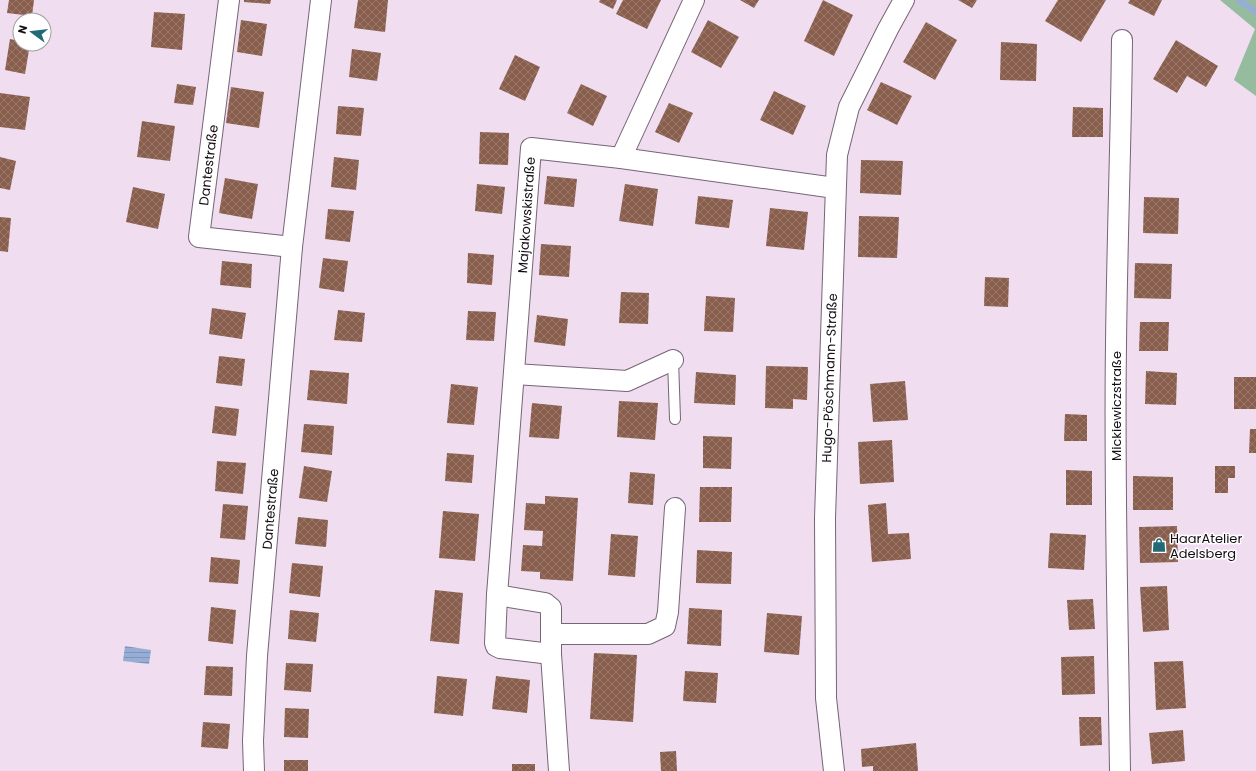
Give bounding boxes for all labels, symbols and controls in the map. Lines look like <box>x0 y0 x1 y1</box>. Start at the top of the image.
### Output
north arrow <box>12 12 52 52</box>
text: N <box>14 23 31 35</box>
street label: Dantestraße <box>194 124 223 207</box>
street label: Majakowskistraße <box>513 156 540 274</box>
street label: Hugo-Pöschmann-Straße <box>817 293 842 463</box>
street label: Mickiewiczstraße <box>1107 351 1126 461</box>
street label: Dantestraße <box>257 468 283 550</box>
place label: HaarAtelier Adelsberg <box>1170 529 1242 563</box>
shop icon: HaarAtelier Adelsberg <box>1151 537 1167 553</box>

